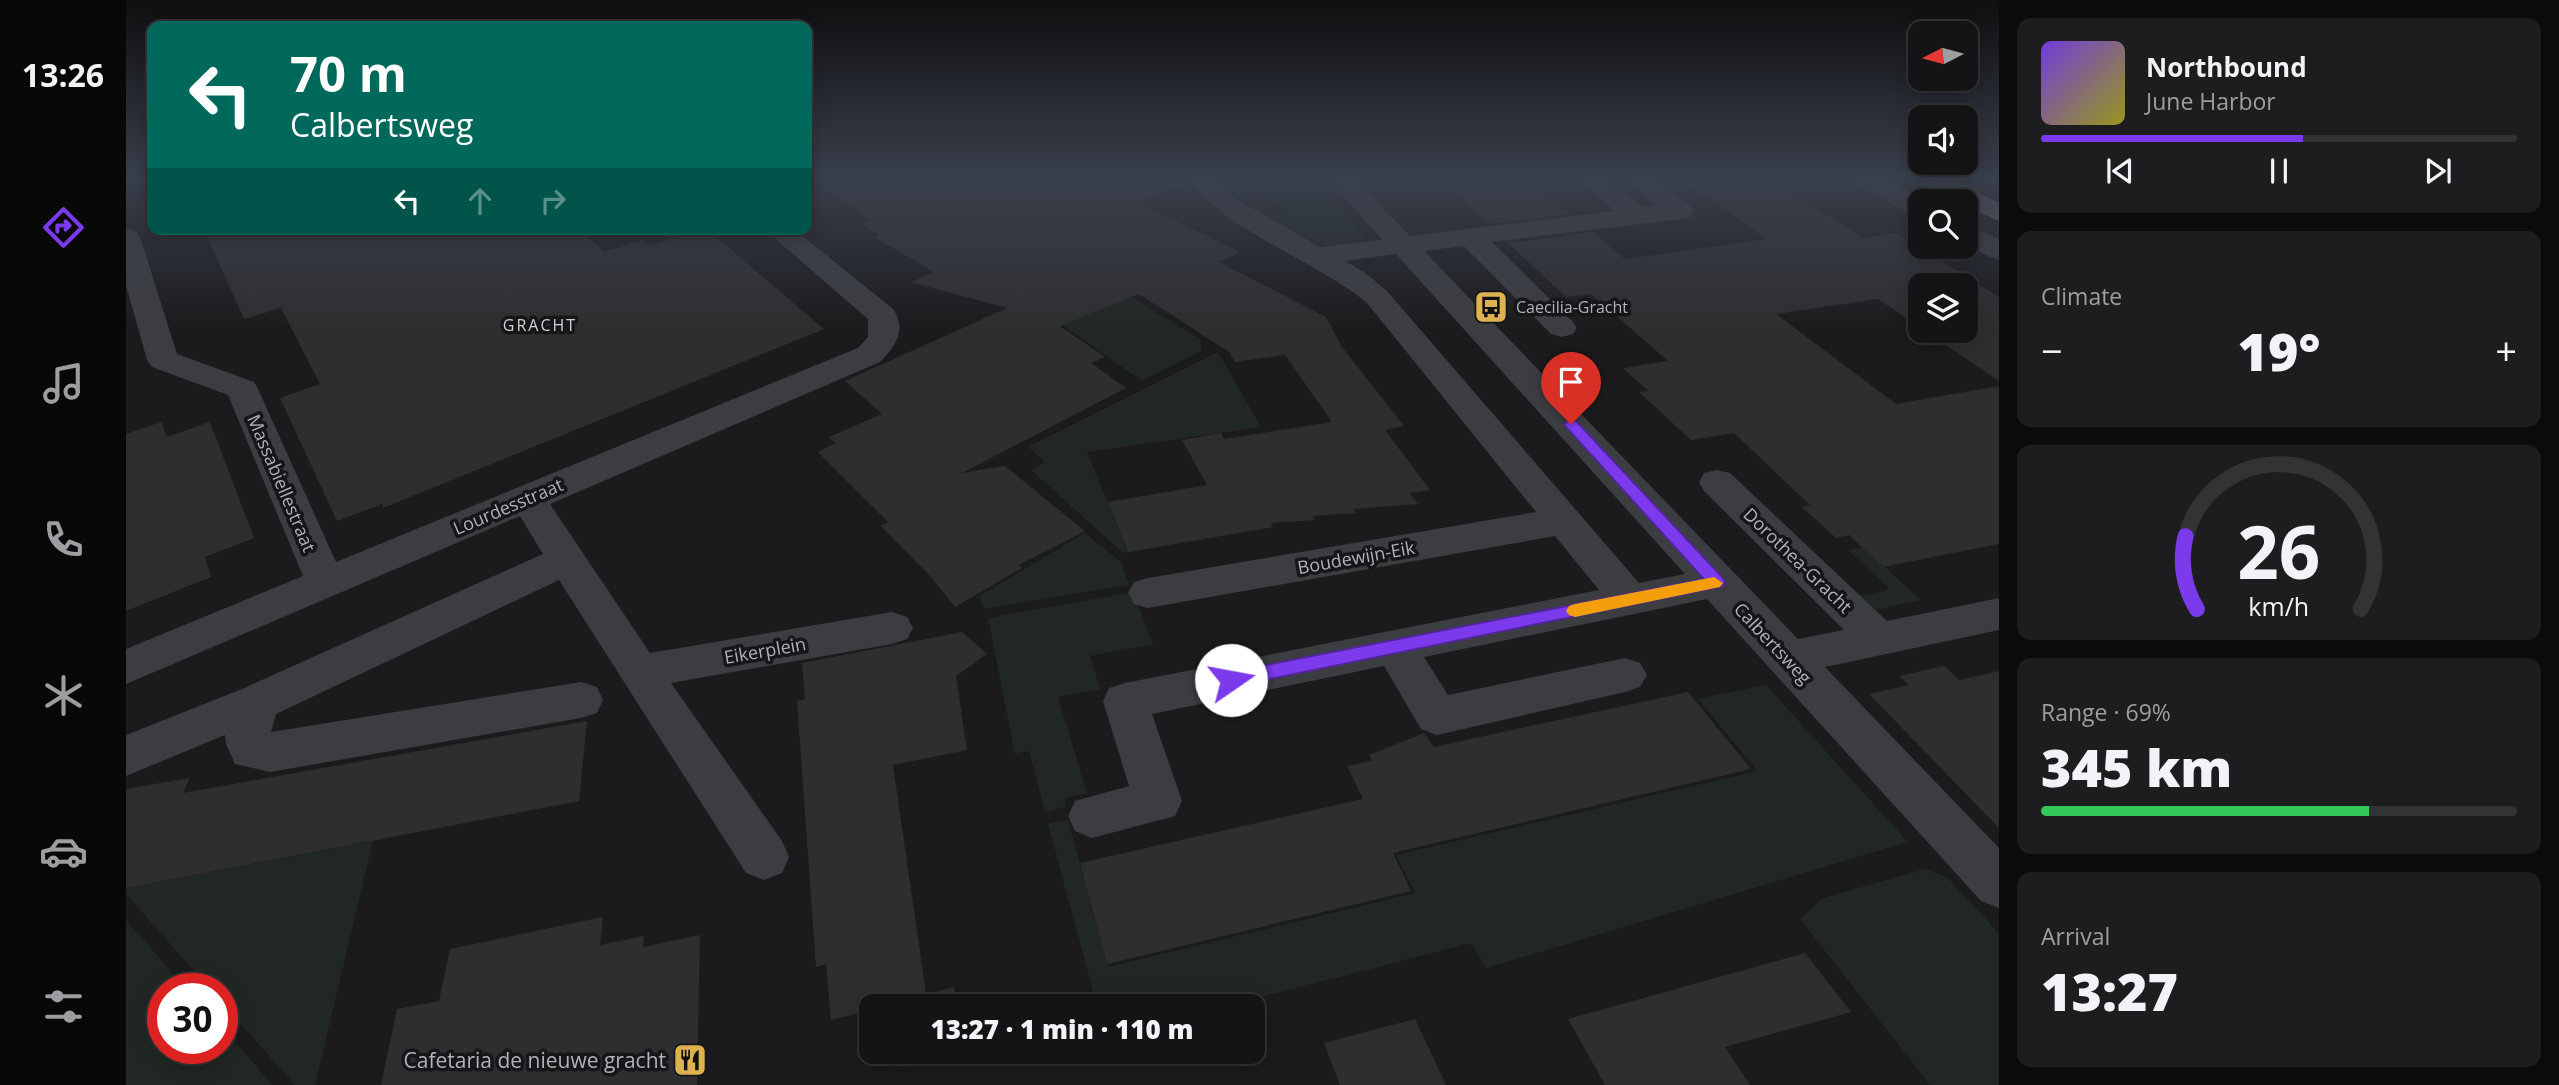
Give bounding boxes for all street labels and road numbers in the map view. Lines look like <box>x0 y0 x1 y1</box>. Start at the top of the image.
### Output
street label: Massabiellestraat <box>242 411 322 555</box>
street label: Lourdesstraat <box>449 472 567 540</box>
street label: Dorothea-Gracht <box>1739 502 1857 618</box>
street label: Boudewijn-Eik <box>1296 535 1417 579</box>
street label: Calbertsweg <box>1729 597 1817 689</box>
street label: Eikerplein <box>722 631 808 669</box>

